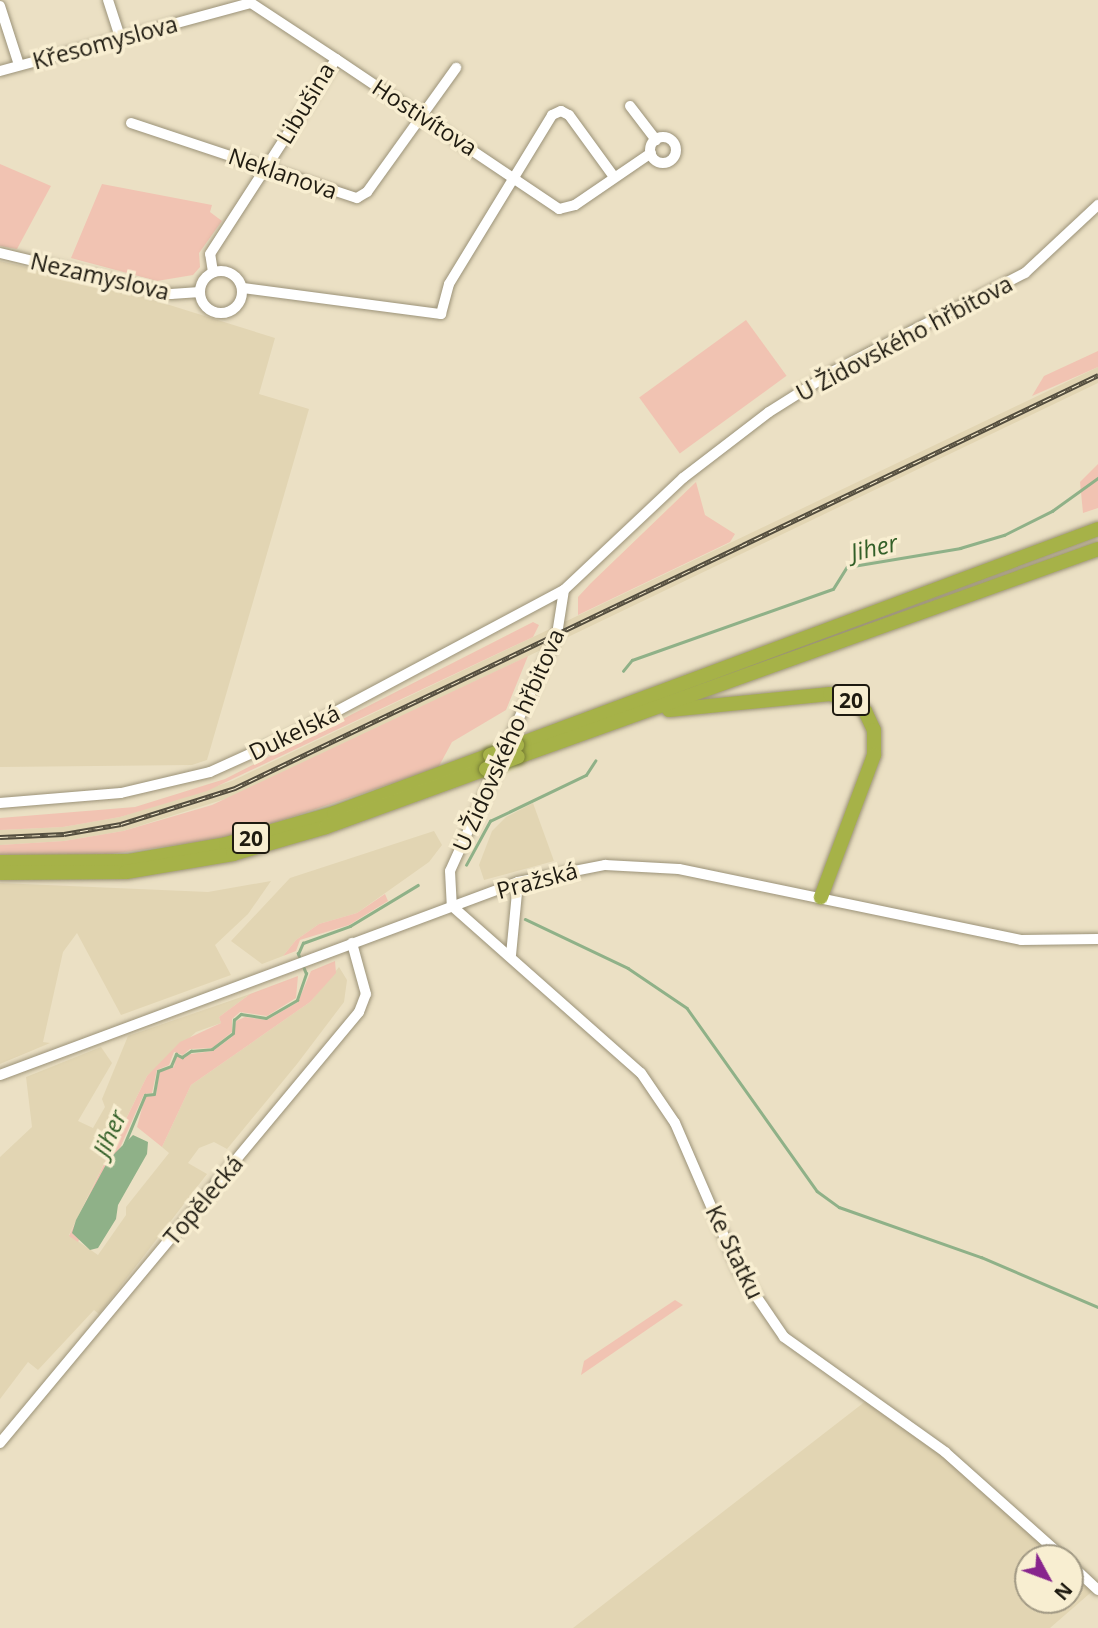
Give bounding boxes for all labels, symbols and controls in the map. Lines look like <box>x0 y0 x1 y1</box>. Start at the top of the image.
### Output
street label: Křesomyslova <box>30 9 180 75</box>
street label: Libušina <box>270 57 340 149</box>
street label: Hostivítova <box>367 73 483 161</box>
street label: Neklanova <box>225 142 341 204</box>
street label: Nezamyslova <box>28 247 172 305</box>
street label: U Židovského hřbitova <box>791 269 1017 407</box>
water label: Jiher <box>847 528 901 566</box>
street label: U Židovského hřbitova <box>446 624 570 856</box>
road number: 20 <box>832 682 870 718</box>
street label: Dukelská <box>244 698 344 766</box>
road number: 20 <box>232 820 270 856</box>
street label: Pražská <box>494 856 580 904</box>
water label: Jiher <box>86 1105 132 1161</box>
street label: Topělecká <box>158 1150 248 1250</box>
street label: Ke Statku <box>700 1201 770 1303</box>
north arrow <box>1014 1544 1084 1614</box>
text: N <box>1048 1577 1078 1606</box>

